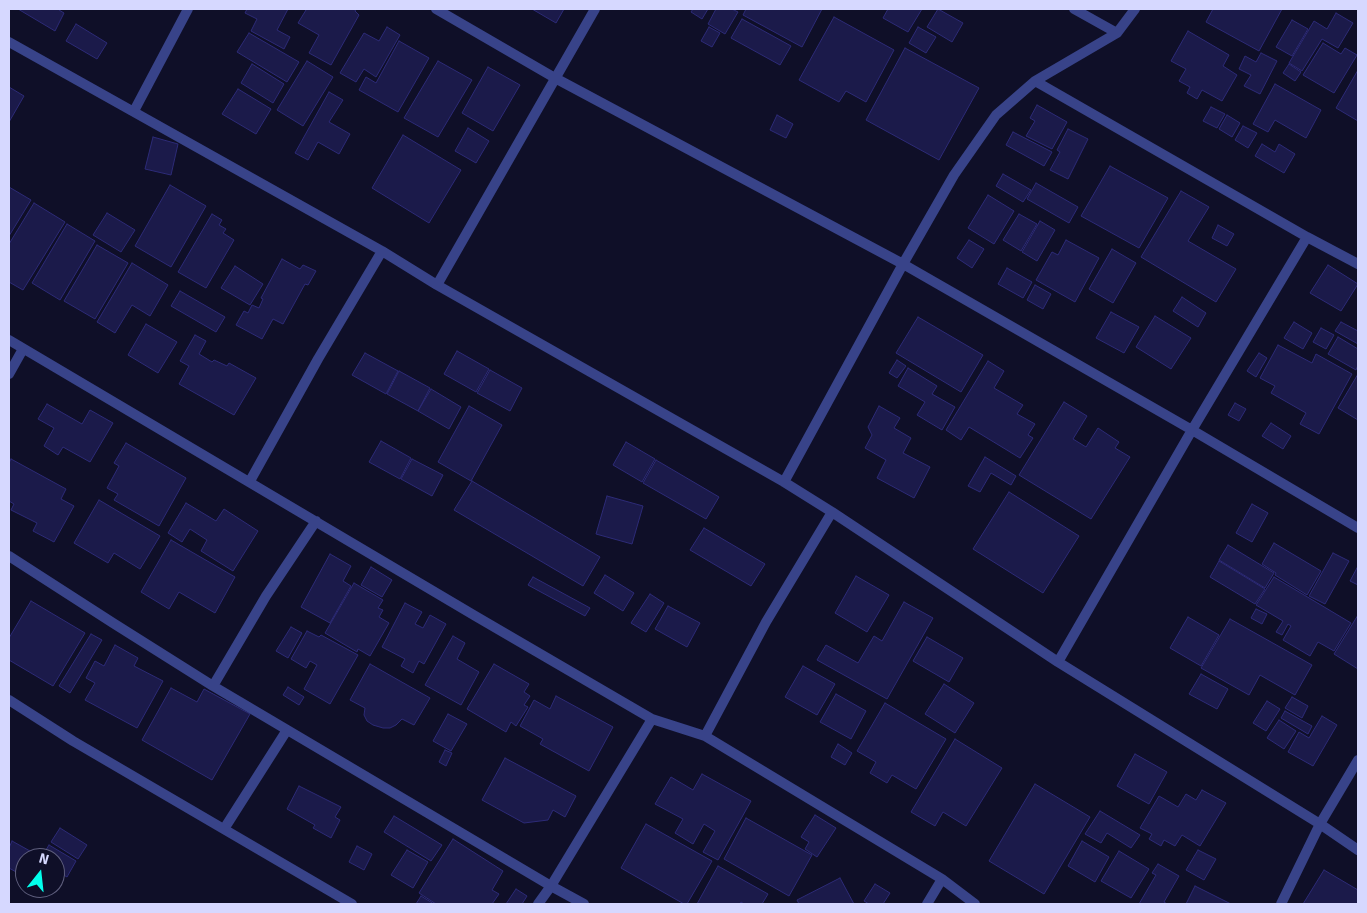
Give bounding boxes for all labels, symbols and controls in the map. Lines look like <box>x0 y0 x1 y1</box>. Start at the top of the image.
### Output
north arrow <box>15 848 65 898</box>
text: N <box>37 850 51 869</box>

